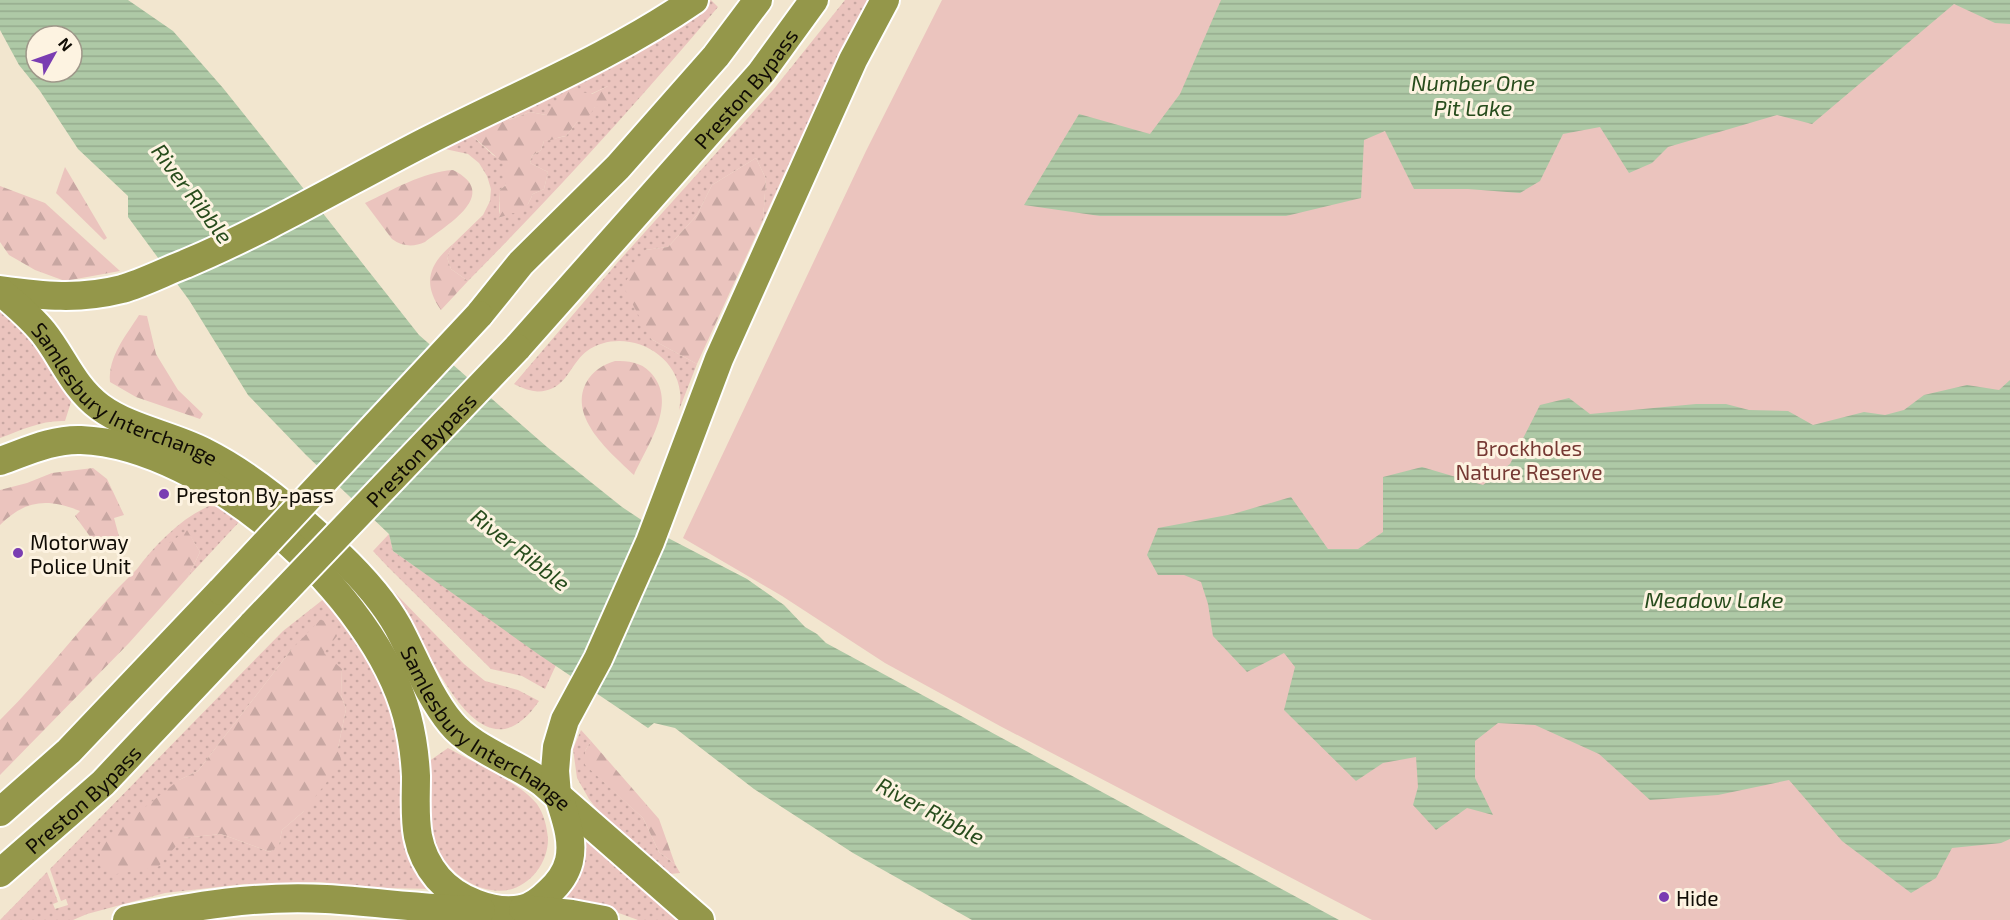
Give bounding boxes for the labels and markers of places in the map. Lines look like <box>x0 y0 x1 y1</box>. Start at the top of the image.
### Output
place label: Preston By-pass <box>176 482 334 507</box>
marker: Preston By-pass <box>157 487 171 501</box>
place label: Motorway Police Unit <box>30 529 131 578</box>
marker: Motorway Police Unit <box>11 546 25 560</box>
place label: Hide <box>1676 885 1719 910</box>
marker: Hide <box>1657 890 1671 904</box>

